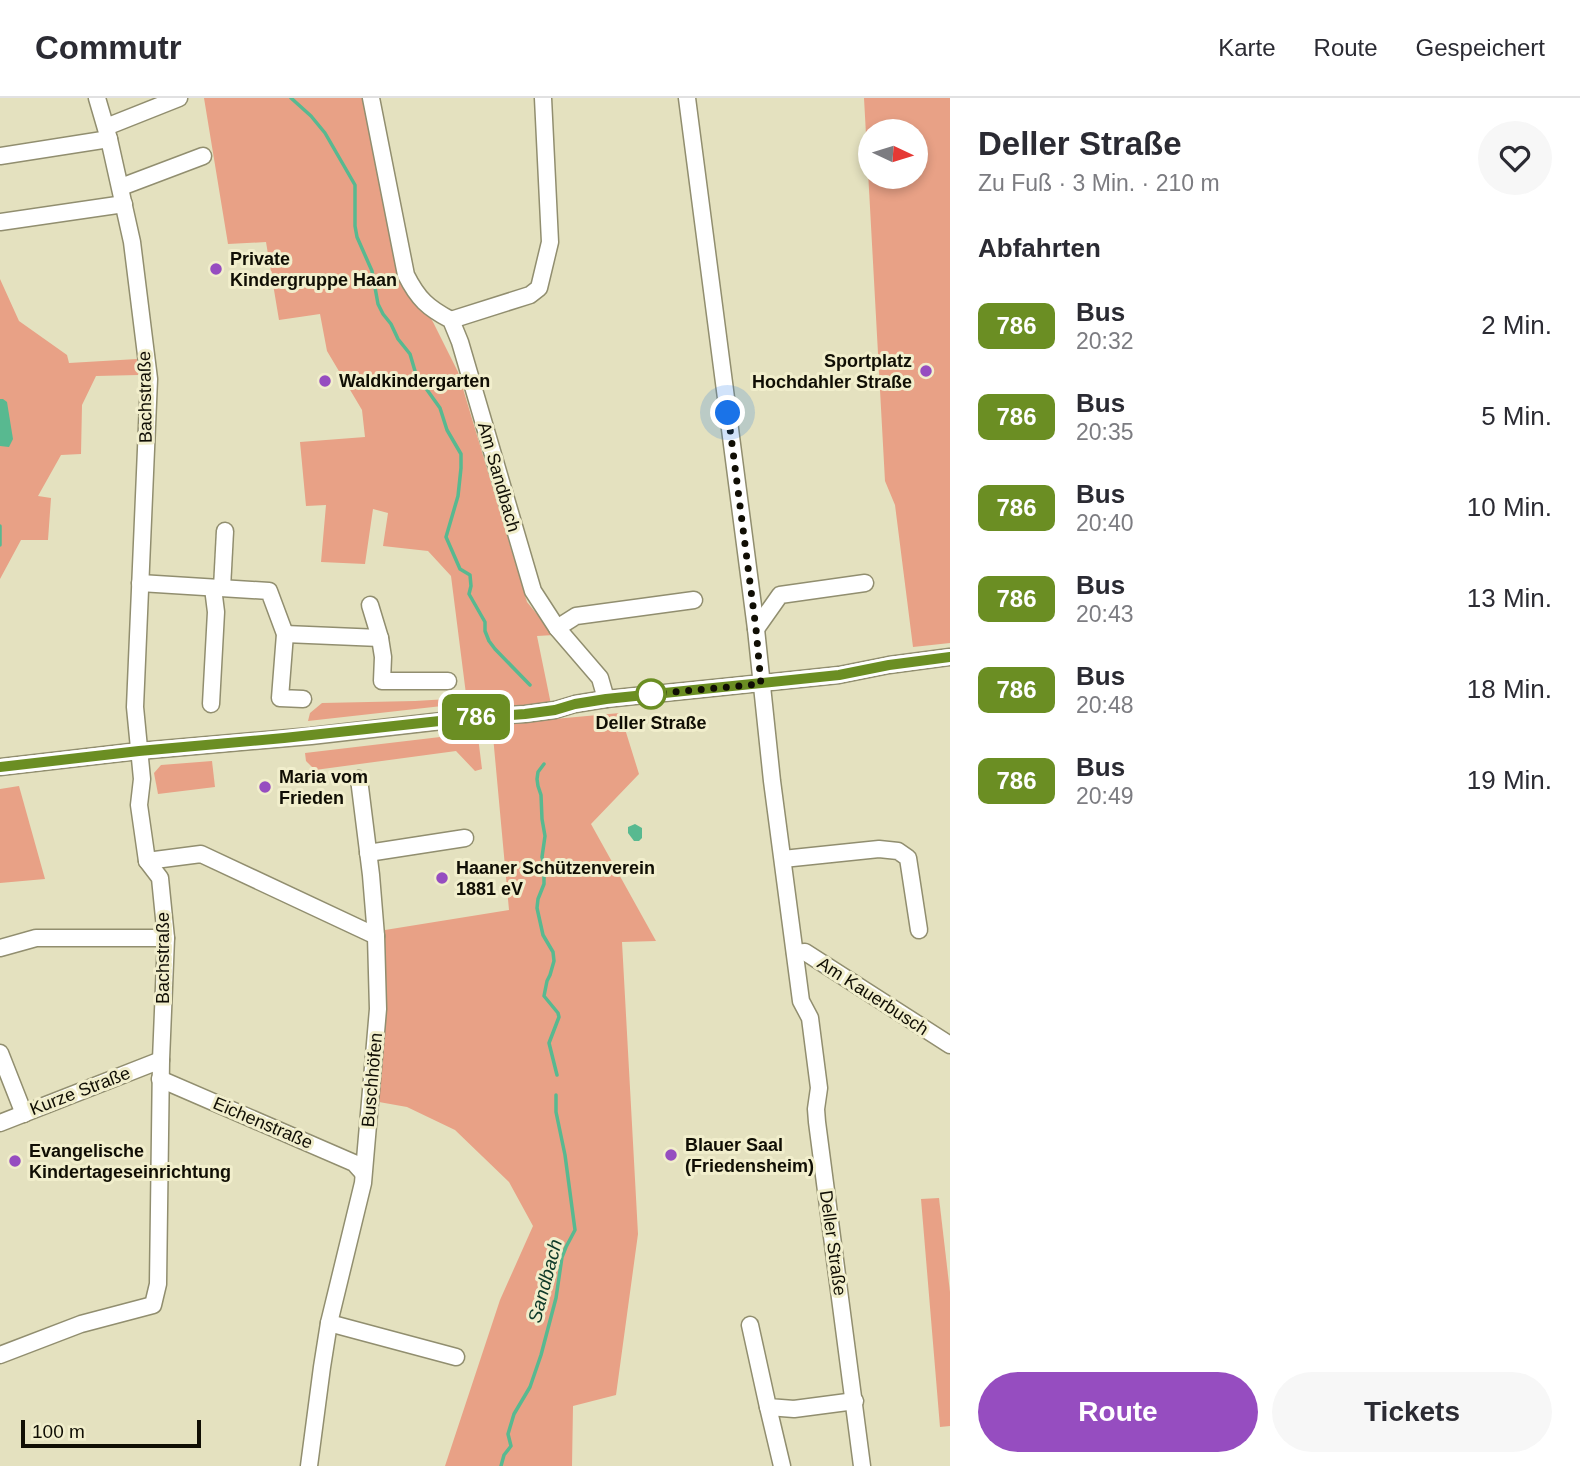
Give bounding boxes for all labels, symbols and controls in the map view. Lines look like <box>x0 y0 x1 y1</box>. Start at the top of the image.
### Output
text: Commutr <box>35 29 182 66</box>
text: Karte <box>1218 34 1276 61</box>
text: Route <box>1314 34 1378 61</box>
text: Gespeichert <box>1416 34 1545 61</box>
north arrow <box>858 119 928 189</box>
map controls <box>858 119 928 189</box>
button: heart <box>1478 121 1552 195</box>
text: Deller Straße <box>978 125 1182 162</box>
text: Zu Fuß · 3 Min. · 210 m <box>978 170 1220 196</box>
text: Abfahrten <box>978 233 1101 263</box>
place label: Private Kindergruppe Haan <box>230 249 397 290</box>
marker: Private Kindergruppe Haan <box>208 261 224 277</box>
text: Bus <box>1076 297 1125 327</box>
text: 2 Min. <box>1481 310 1552 340</box>
text: 786 <box>996 312 1037 339</box>
text: 20:32 <box>1076 328 1134 354</box>
street label: Bachstraße <box>134 351 156 443</box>
place label: Sportplatz Hochdahler Straße <box>752 351 912 392</box>
marker: Sportplatz Hochdahler Straße <box>918 363 934 379</box>
place label: Waldkindergarten <box>339 371 490 391</box>
marker: Waldkindergarten <box>317 373 333 389</box>
text: Bus <box>1076 388 1125 418</box>
your location <box>710 395 745 430</box>
text: 5 Min. <box>1481 401 1552 431</box>
text: 786 <box>996 403 1037 430</box>
text: 20:35 <box>1076 419 1134 445</box>
street label: Am Sandbach <box>474 420 524 534</box>
text: Bus <box>1076 479 1125 509</box>
text: 10 Min. <box>1467 492 1552 522</box>
text: 786 <box>996 494 1037 521</box>
text: 20:40 <box>1076 510 1134 536</box>
text: Bus <box>1076 570 1125 600</box>
text: 13 Min. <box>1467 583 1552 613</box>
text: 786 <box>996 585 1037 612</box>
text: 20:43 <box>1076 601 1134 627</box>
text: Bus <box>1076 661 1125 691</box>
text: 18 Min. <box>1467 674 1552 704</box>
text: 786 <box>996 676 1037 703</box>
marker: Deller Straße <box>636 679 666 709</box>
text: 20:48 <box>1076 692 1134 718</box>
line badge: 786 <box>436 694 516 740</box>
text: 786 <box>456 703 496 730</box>
place label: Deller Straße <box>595 713 707 733</box>
text: Bus <box>1076 752 1125 782</box>
text: 19 Min. <box>1467 765 1552 795</box>
place label: Maria vom Frieden <box>279 767 368 808</box>
text: 786 <box>996 767 1037 794</box>
marker: Maria vom Frieden <box>257 779 273 795</box>
text: 20:49 <box>1076 783 1134 809</box>
place label: Haaner Schützenverein 1881 eV <box>456 858 655 899</box>
marker: Haaner Schützenverein 1881 eV <box>434 870 450 886</box>
street label: Bachstraße <box>153 912 173 1004</box>
street label: Am Kauerbusch <box>814 953 932 1039</box>
street label: Buschhöfen <box>358 1032 386 1128</box>
street label: Kurze Straße <box>27 1063 133 1119</box>
street label: Eichenstraße <box>210 1093 316 1153</box>
place label: Blauer Saal (Friedensheim) <box>685 1135 814 1176</box>
place label: Evangelische Kindertageseinrichtung <box>29 1141 231 1182</box>
marker: Blauer Saal (Friedensheim) <box>663 1147 679 1163</box>
marker: Evangelische Kindertageseinrichtung <box>7 1153 23 1169</box>
street label: Deller Straße <box>816 1189 850 1297</box>
water label: Sandbach <box>524 1237 566 1325</box>
button: Route <box>978 1372 1258 1452</box>
button: Tickets <box>1272 1372 1552 1452</box>
scale bar <box>21 1417 201 1449</box>
text: 100 m <box>32 1421 85 1442</box>

